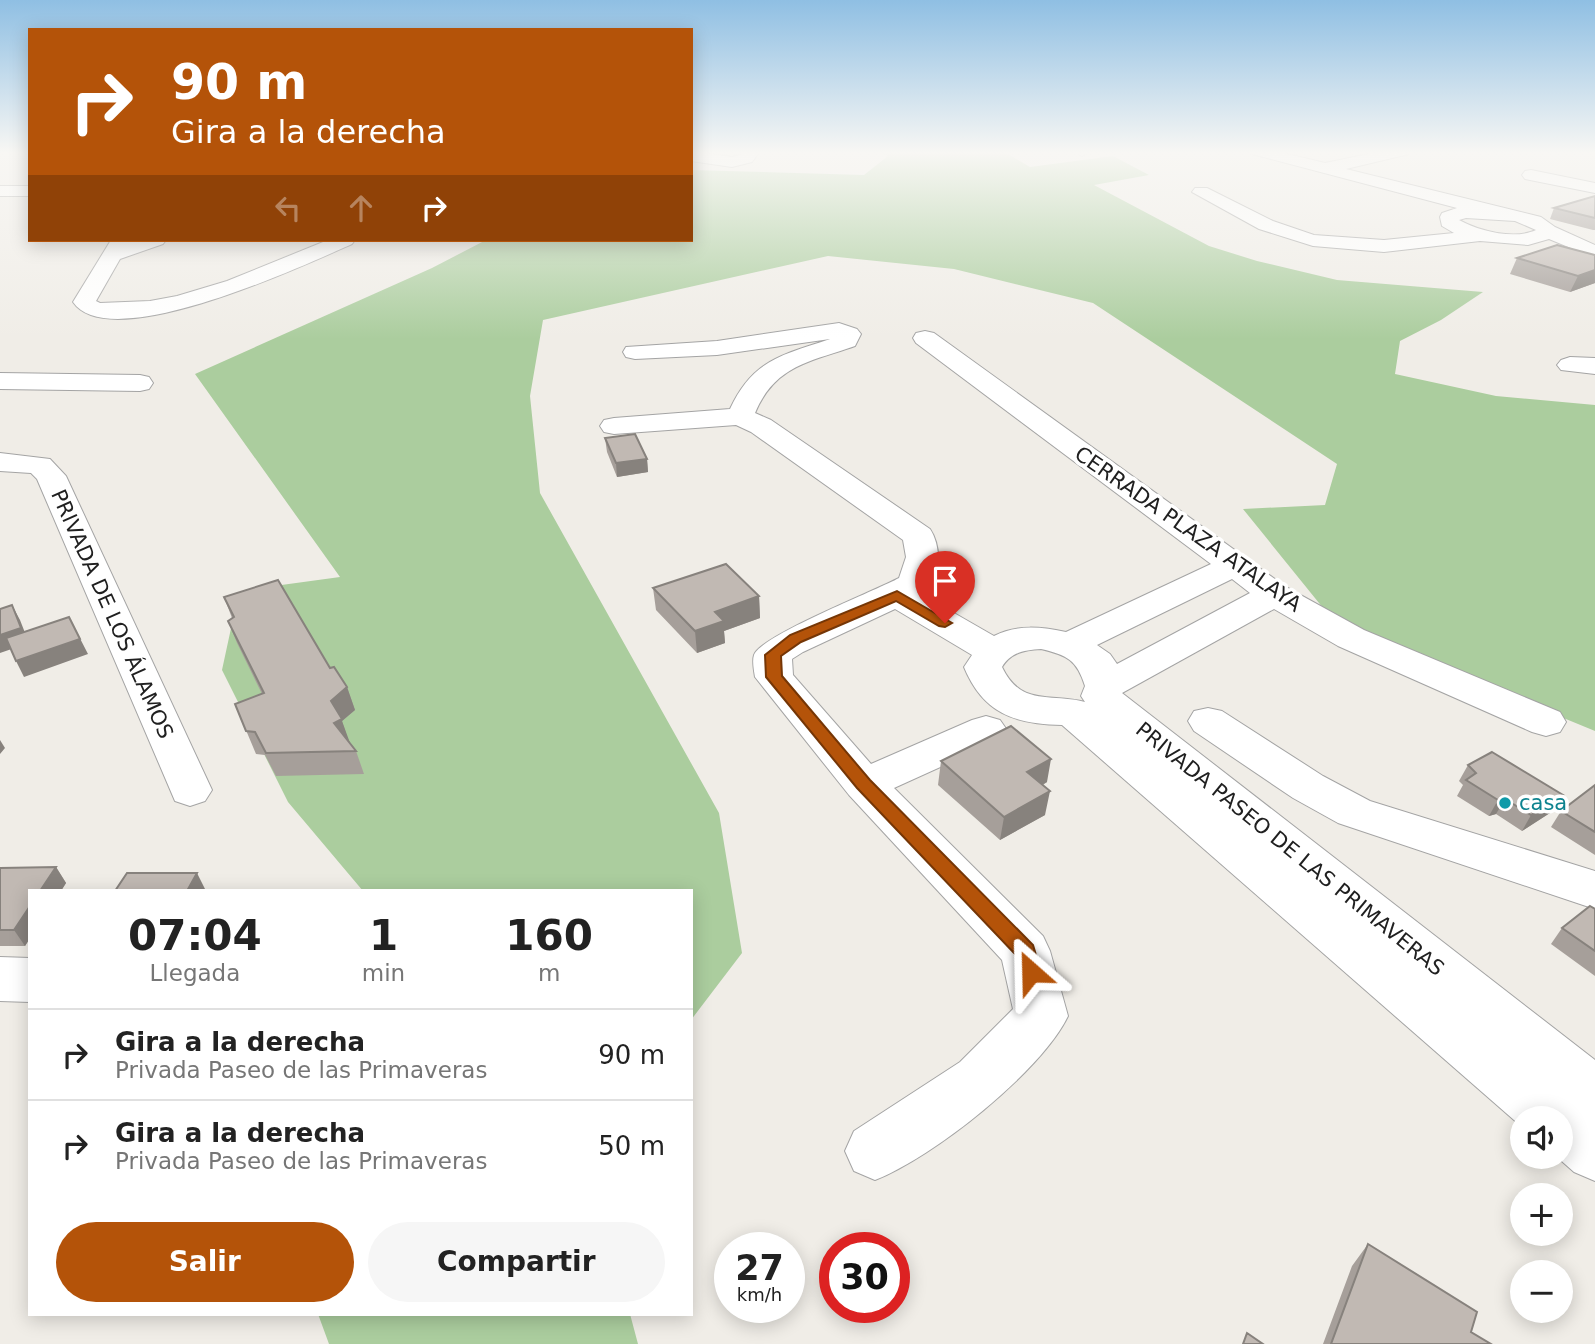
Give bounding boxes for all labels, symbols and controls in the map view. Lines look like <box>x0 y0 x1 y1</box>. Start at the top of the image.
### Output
text: 90 m <box>171 54 307 111</box>
icon: right <box>56 56 147 147</box>
text: Gira a la derecha <box>171 113 446 151</box>
icon: left <box>269 189 307 227</box>
icon: ahead <box>342 189 380 227</box>
icon: right <box>415 189 453 227</box>
street label: CERRADA PLAZA ATALAYA <box>1070 441 1306 617</box>
street label: PRIVADA DE LOS ÁLAMOS <box>46 485 179 742</box>
pin <box>915 551 975 623</box>
icon: arrive <box>926 562 964 600</box>
street label: PRIVADA PASEO DE LAS PRIMAVERAS <box>1131 717 1449 981</box>
place label: casa <box>1519 791 1567 815</box>
marker: casa <box>1497 795 1513 811</box>
text: 07:04 <box>128 911 262 960</box>
text: 1 <box>369 911 398 960</box>
text: 160 <box>505 911 593 960</box>
position arrow <box>994 935 1068 1009</box>
text: Llegada <box>150 960 240 986</box>
text: min <box>362 960 405 986</box>
text: m <box>538 960 560 986</box>
text: Gira a la derecha <box>115 1027 365 1057</box>
icon: right <box>56 1036 94 1074</box>
text: 90 m <box>598 1040 665 1070</box>
text: Privada Paseo de las Primaveras <box>115 1057 487 1083</box>
map controls <box>1510 1106 1573 1323</box>
button: sound <box>1510 1106 1573 1169</box>
text: Gira a la derecha <box>115 1118 365 1148</box>
icon: right <box>56 1127 94 1165</box>
text: 50 m <box>598 1131 665 1161</box>
text: Privada Paseo de las Primaveras <box>115 1148 487 1174</box>
button: + <box>1510 1183 1573 1246</box>
button: Salir <box>56 1222 354 1302</box>
button: Compartir <box>368 1222 665 1302</box>
speed limit sign: 30 <box>819 1232 910 1323</box>
text: 27 <box>735 1248 784 1288</box>
button: − <box>1510 1260 1573 1323</box>
text: km/h <box>737 1284 782 1305</box>

